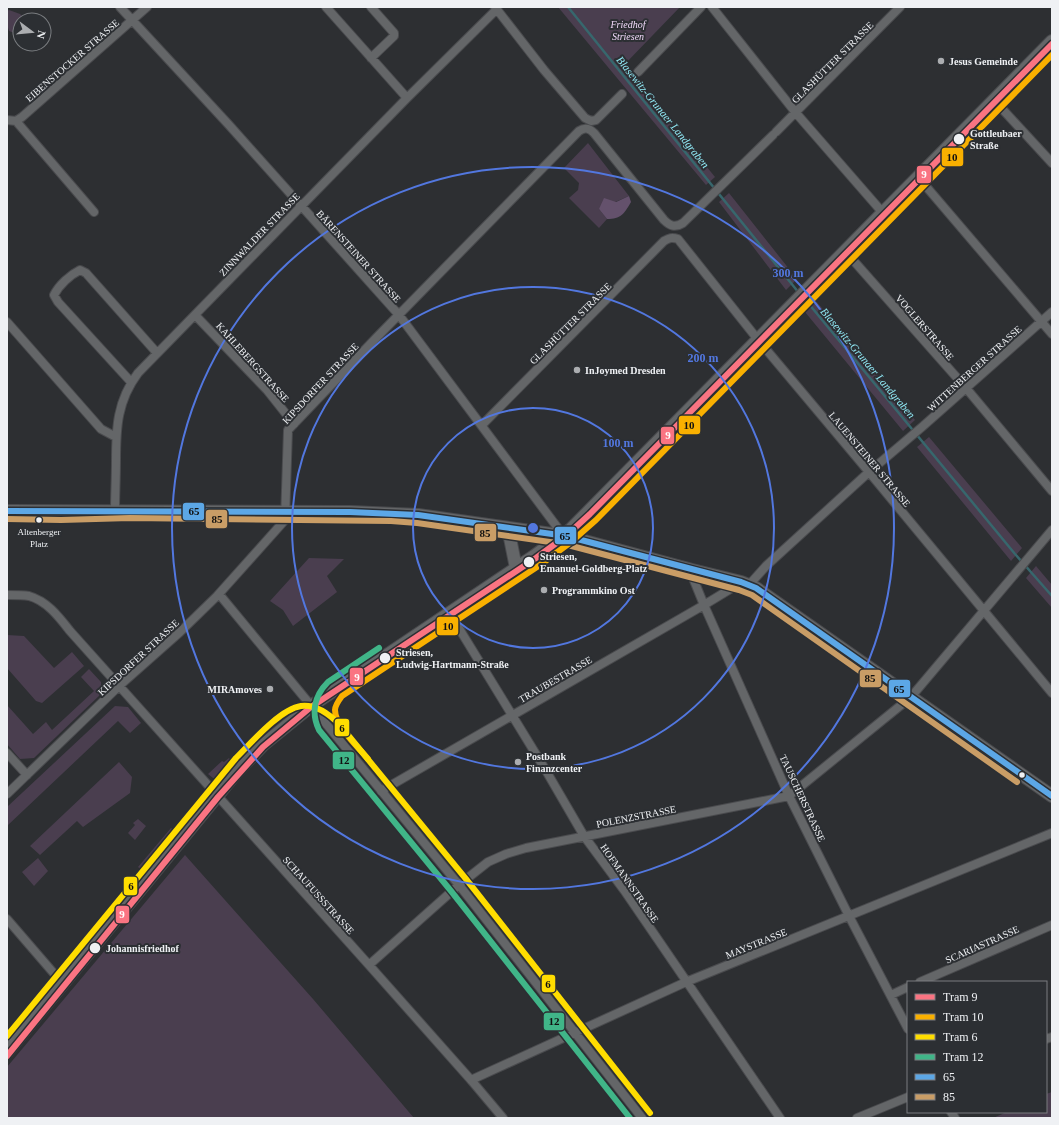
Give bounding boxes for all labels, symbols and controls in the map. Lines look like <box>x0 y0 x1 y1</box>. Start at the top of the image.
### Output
north arrow <box>12 12 52 52</box>
street label: EIBENSTOCKER STRASSE <box>23 16 121 104</box>
park label: Friedhof Striesen <box>610 19 647 42</box>
street label: GLASHÜTTER STRASSE <box>789 19 875 105</box>
water label: Blasewitz‐Grunaer Landgraben <box>614 54 712 171</box>
marker: Jesus Gemeinde <box>936 56 946 66</box>
place label: Jesus Gemeinde <box>949 56 1018 67</box>
place label: Gottleubaer Straße <box>970 128 1022 151</box>
marker: Gottleubaer Straße <box>952 132 966 146</box>
line badge: 10 <box>941 147 964 167</box>
text: 10 <box>947 151 958 163</box>
line badge: 9 <box>916 165 932 184</box>
text: 9 <box>921 168 927 180</box>
street label: ZINNWALDER STRASSE <box>217 191 302 278</box>
street label: BÄRENSTEINER STRASSE <box>314 208 403 305</box>
text: 300 m <box>773 266 804 280</box>
street label: GLASHÜTTER STRASSE <box>527 280 613 366</box>
street label: VOGLERSTRASSE <box>893 292 956 362</box>
water label: Blasewitz‐Grunaer Landgraben <box>818 305 918 421</box>
street label: KAHLEBERGSTRASSE <box>214 320 291 404</box>
street label: WITTENBERGER STRASSE <box>925 323 1024 414</box>
street label: KIPSDORFER STRASSE <box>280 341 361 426</box>
text: 200 m <box>688 351 719 365</box>
marker: InJoymed Dresden <box>572 365 582 375</box>
place label: InJoymed Dresden <box>585 365 666 376</box>
street label: LAUENSTEINER STRASSE <box>827 410 912 509</box>
line badge: 10 <box>678 415 701 435</box>
text: 10 <box>684 419 695 431</box>
line badge: 9 <box>660 426 675 445</box>
text: 9 <box>665 429 671 441</box>
text: 100 m <box>603 436 634 450</box>
line badge: 65 <box>182 502 205 521</box>
text: 65 <box>189 505 200 517</box>
line badge: 85 <box>205 509 228 529</box>
text: 85 <box>212 513 223 525</box>
marker: Altenberger Platz <box>34 515 44 525</box>
centre of rings <box>526 521 540 535</box>
line badge: 85 <box>474 523 497 542</box>
line badge: 65 <box>554 526 577 545</box>
place label: Altenberger Platz <box>18 527 60 549</box>
text: 85 <box>480 527 491 539</box>
text: 65 <box>560 530 571 542</box>
place label: Striesen, Emanuel-Goldberg-Platz <box>540 551 648 574</box>
marker: Striesen, Emanuel-Goldberg-Platz <box>522 555 536 569</box>
marker: Programmkino Ost <box>539 585 549 595</box>
place label: Programmkino Ost <box>552 585 636 596</box>
line badge: 10 <box>436 616 459 636</box>
street label: KIPSDORFER STRASSE <box>96 617 181 698</box>
text: 10 <box>443 620 454 632</box>
place label: Striesen, Ludwig-Hartmann-Straße <box>396 647 509 670</box>
marker: Striesen, Ludwig-Hartmann-Straße <box>378 651 392 665</box>
street label: TRAUBESTRASSE <box>517 654 594 705</box>
line badge: 9 <box>349 667 364 686</box>
line badge: 85 <box>859 669 882 688</box>
text: 9 <box>354 671 360 683</box>
text: 85 <box>865 672 876 684</box>
line badge: 65 <box>888 679 911 698</box>
text: 65 <box>894 683 905 695</box>
place label: MIRAmoves <box>208 684 262 695</box>
marker: MIRAmoves <box>265 684 275 694</box>
line badge: 6 <box>334 718 350 737</box>
text: 6 <box>339 722 345 734</box>
line badge: 12 <box>332 751 355 770</box>
place label: Postbank Finanzcenter <box>526 751 583 774</box>
street label: TAUSCHERSTRASSE <box>778 753 828 843</box>
text: 12 <box>339 754 350 766</box>
marker: Postbank Finanzcenter <box>513 757 523 767</box>
unlabelled marker <box>1017 770 1027 780</box>
street label: POLENZSTRASSE <box>595 803 677 830</box>
street label: HOFMANNSTRASSE <box>598 842 661 925</box>
street label: SCHAUFUSSSTRASSE <box>281 854 356 936</box>
line badge: 6 <box>123 876 138 896</box>
text: 6 <box>128 880 134 892</box>
line badge: 9 <box>115 905 130 924</box>
text: 9 <box>119 908 125 920</box>
street label: SCARIASTRASSE <box>944 923 1021 966</box>
street label: MAYSTRASSE <box>724 926 788 961</box>
marker: Johannisfriedhof <box>88 941 102 955</box>
place label: Johannisfriedhof <box>106 943 179 954</box>
line badge: 6 <box>541 974 556 993</box>
text: 6 <box>545 978 551 990</box>
legend <box>907 981 1047 1113</box>
text: Tram 9 <box>943 990 978 1004</box>
text: Tram 10 <box>943 1010 984 1024</box>
line badge: 12 <box>543 1012 565 1031</box>
text: 12 <box>549 1015 560 1027</box>
text: Tram 6 <box>943 1030 978 1044</box>
text: Tram 12 <box>943 1050 984 1064</box>
text: 65 <box>943 1070 955 1084</box>
text: 85 <box>943 1090 955 1104</box>

